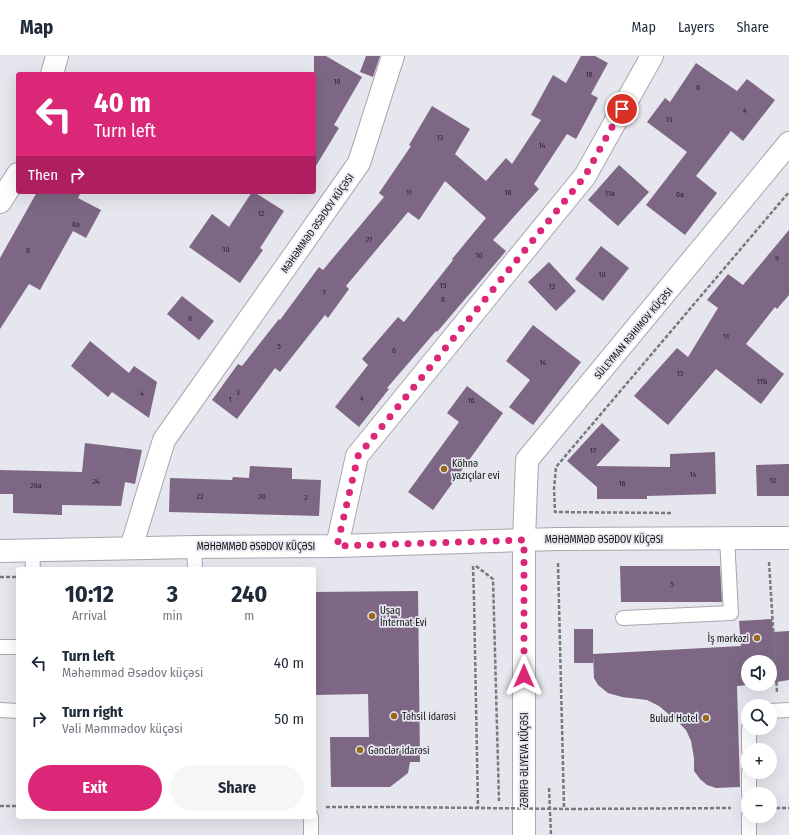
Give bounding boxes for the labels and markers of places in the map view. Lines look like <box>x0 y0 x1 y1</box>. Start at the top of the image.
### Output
pin <box>605 92 639 126</box>
place label: Köhnə yazıçılar evi <box>452 458 500 482</box>
marker: Köhnə yazıçılar evi <box>439 464 449 474</box>
place label: Uşaq İnternat Evi <box>380 605 427 629</box>
marker: Uşaq İnternat Evi <box>367 611 377 621</box>
place label: İş mərkəzi <box>708 631 749 645</box>
marker: İş mərkəzi <box>752 633 762 643</box>
marker: Təhsil idarəsi <box>389 711 399 721</box>
place label: Təhsil idarəsi <box>402 711 456 723</box>
place label: Bulud Hotel <box>650 713 698 725</box>
marker: Bulud Hotel <box>701 713 711 723</box>
marker: Gənclər idarəsi <box>355 745 365 755</box>
place label: Gənclər idarəsi <box>368 745 430 757</box>

